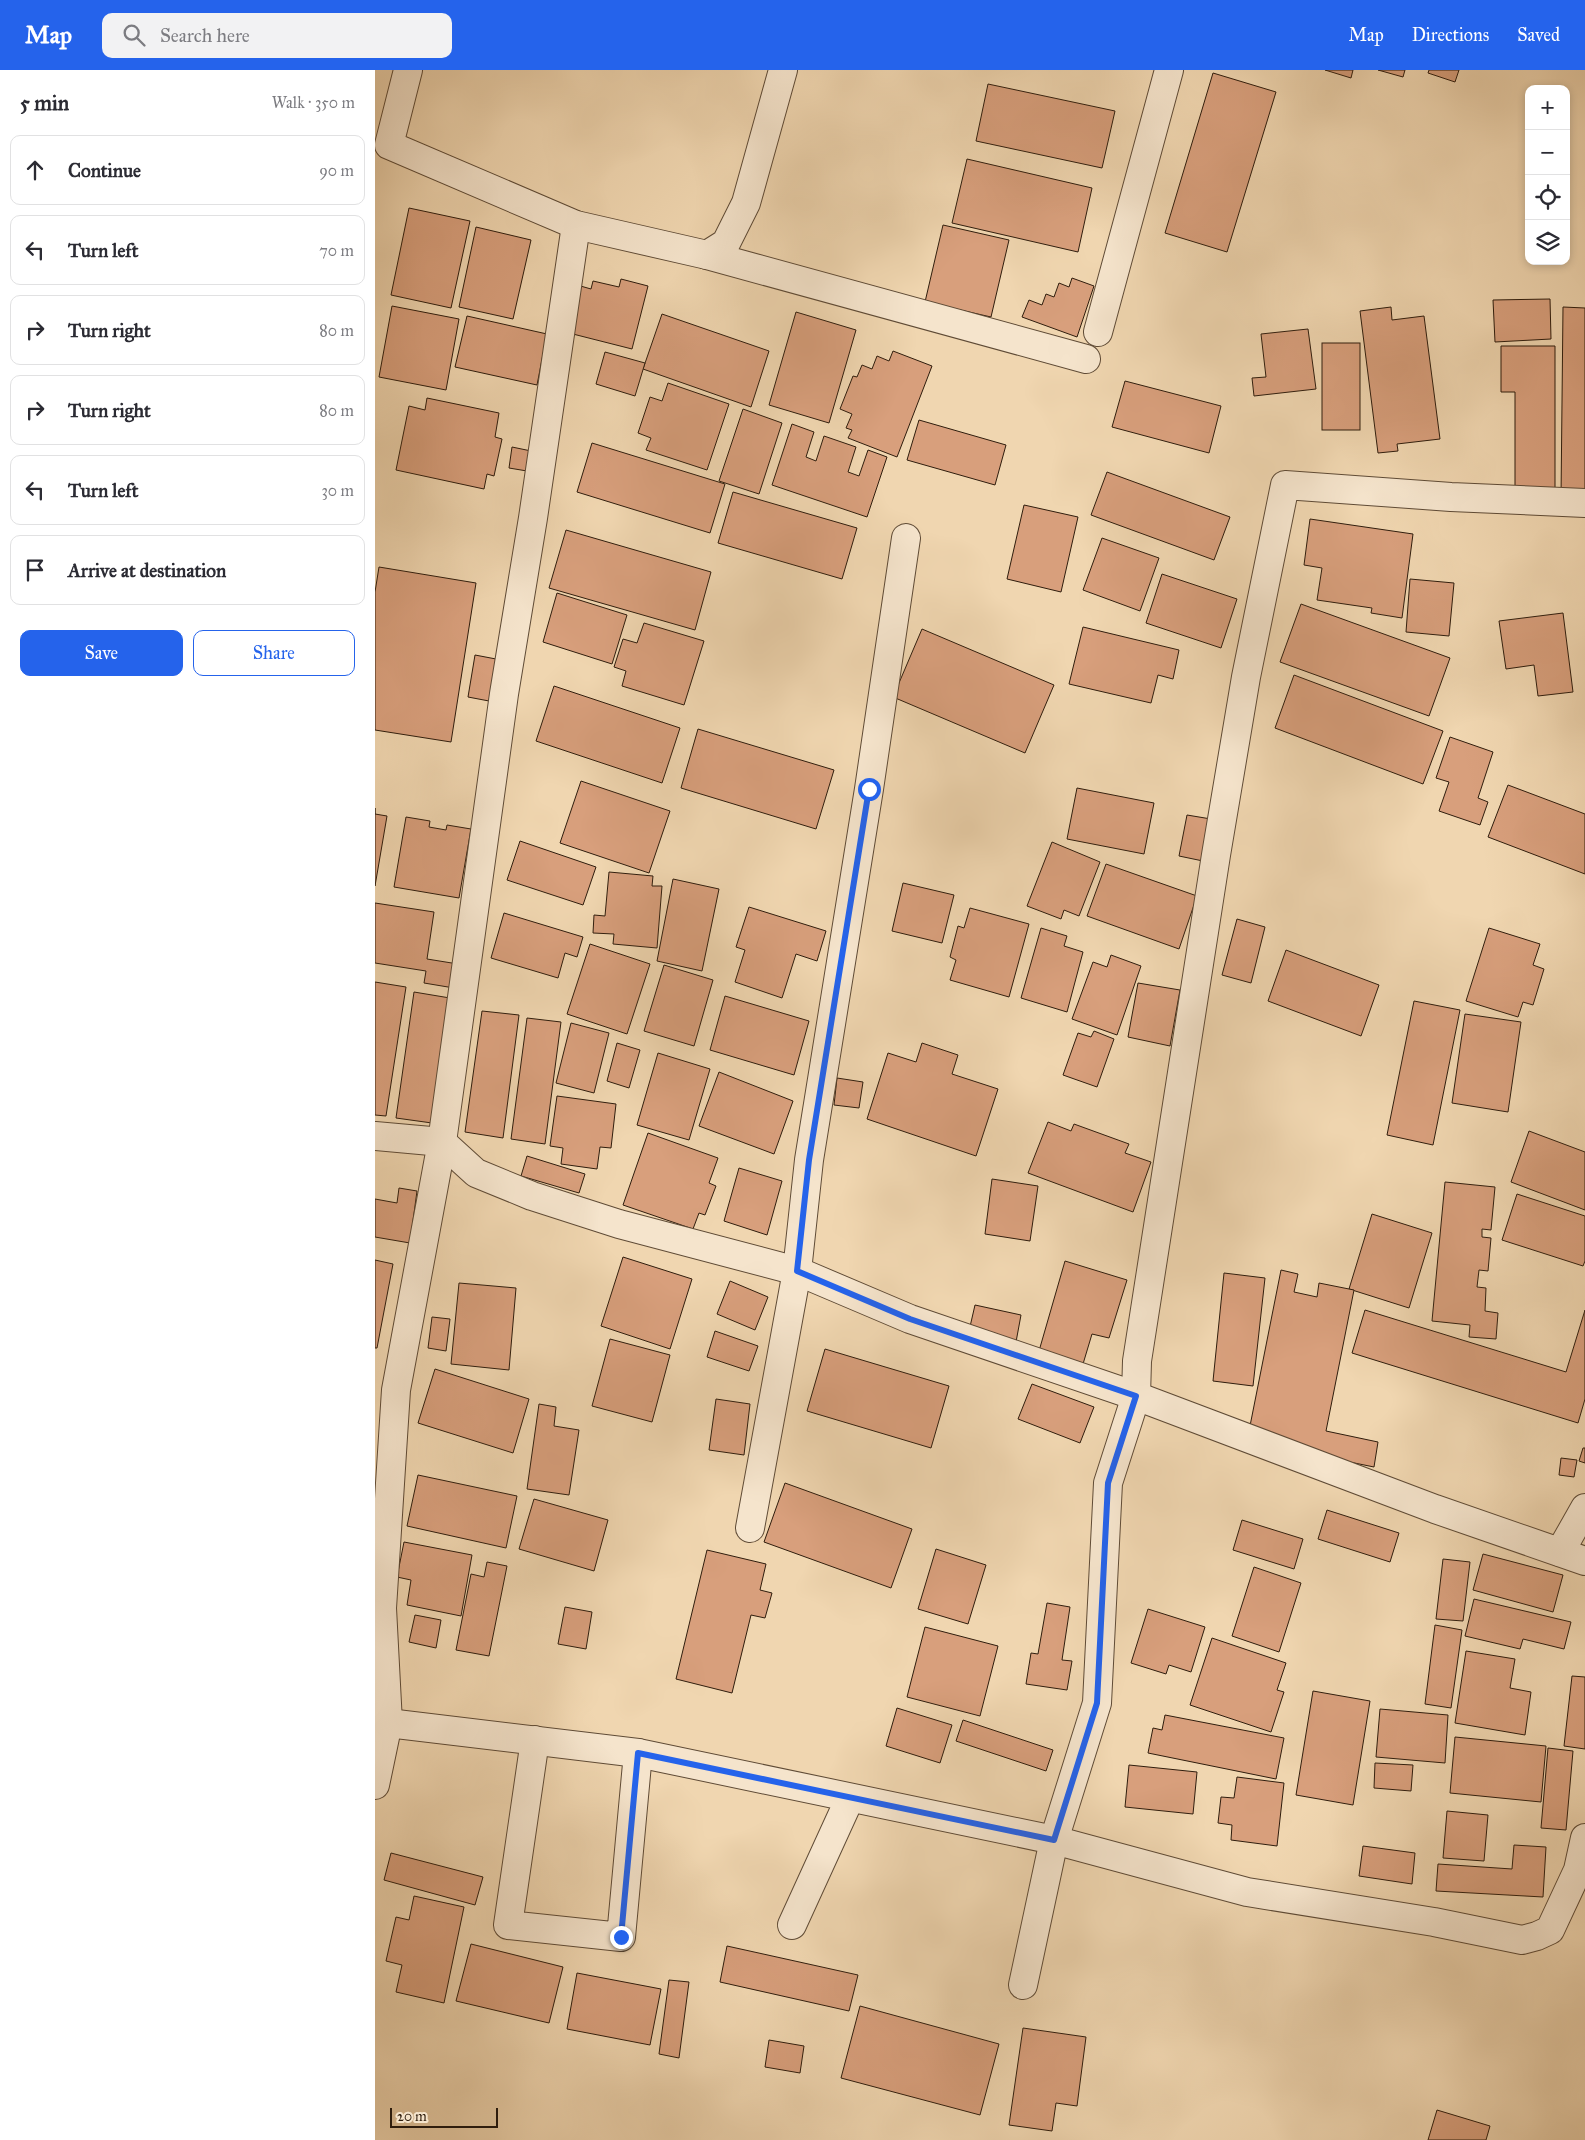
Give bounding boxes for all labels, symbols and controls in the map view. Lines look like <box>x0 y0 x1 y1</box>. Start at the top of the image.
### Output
search box <box>102 13 452 58</box>
text: Map <box>25 20 72 50</box>
icon: search <box>120 21 148 49</box>
text: Search here <box>160 24 250 47</box>
text: Map <box>1348 24 1384 46</box>
text: Directions <box>1412 24 1489 46</box>
text: Saved <box>1517 24 1560 46</box>
map controls <box>1525 85 1570 265</box>
button: + <box>1525 85 1570 130</box>
text: 5 min <box>20 90 69 116</box>
text: Walk · 350 m <box>272 93 355 112</box>
button: − <box>1525 130 1570 175</box>
icon: ahead <box>21 156 49 184</box>
text: Continue <box>68 159 141 182</box>
text: 90 m <box>319 161 354 180</box>
button: locate <box>1525 175 1570 220</box>
button: layers <box>1525 220 1570 265</box>
icon: left <box>21 236 49 264</box>
text: Turn left <box>68 239 138 262</box>
text: 70 m <box>319 241 354 260</box>
icon: right <box>21 316 49 344</box>
text: Turn right <box>68 319 151 342</box>
text: 80 m <box>319 321 354 340</box>
icon: right <box>21 396 49 424</box>
text: Turn right <box>68 399 151 422</box>
text: 80 m <box>319 401 354 420</box>
icon: left <box>21 476 49 504</box>
text: Turn left <box>68 479 138 502</box>
text: 30 m <box>321 481 354 500</box>
icon: arrive <box>21 556 49 584</box>
text: Arrive at destination <box>68 559 226 582</box>
button: Save <box>20 630 183 676</box>
button: Share <box>193 630 355 676</box>
route start <box>858 778 881 801</box>
route end <box>610 1926 633 1949</box>
scale bar <box>390 2105 497 2128</box>
text: 20 m <box>397 2108 427 2125</box>

